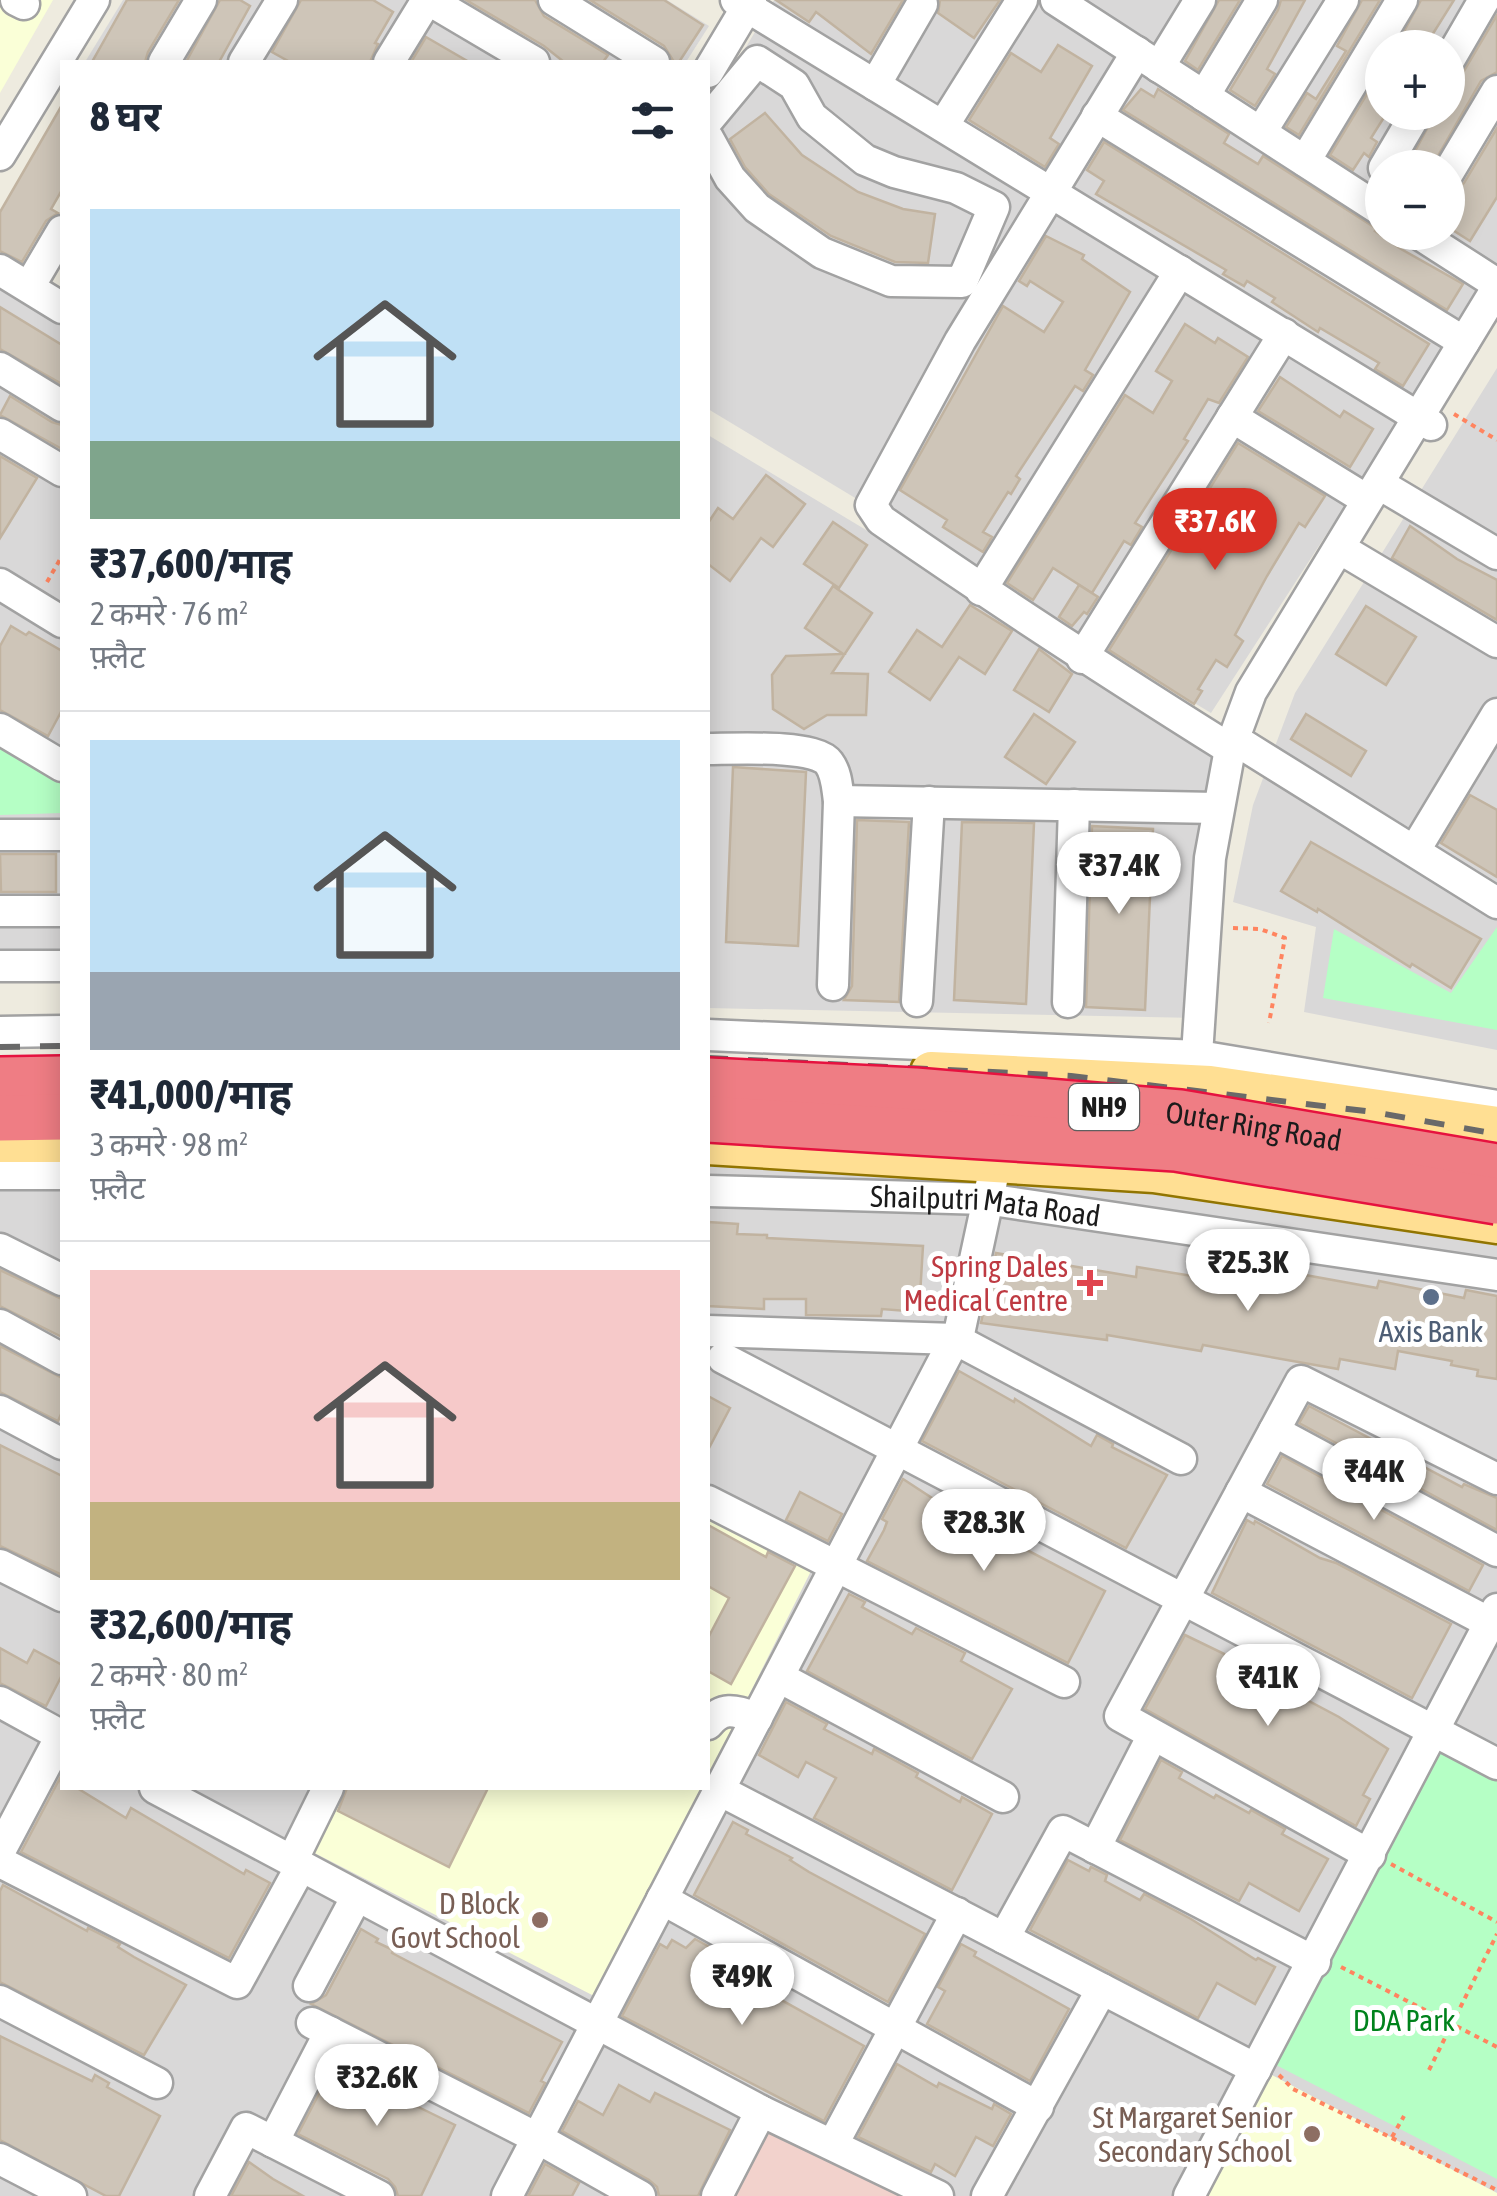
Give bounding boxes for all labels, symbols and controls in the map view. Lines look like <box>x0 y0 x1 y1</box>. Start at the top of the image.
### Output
map controls <box>1365 30 1465 250</box>
button: + <box>1365 30 1465 130</box>
text: 8 घर <box>90 92 161 140</box>
icon: filters <box>625 93 680 148</box>
button: − <box>1365 150 1465 250</box>
icon: home <box>295 274 475 454</box>
pin: ₹37.6K <box>1134 488 1296 573</box>
text: ₹37.6K <box>1175 502 1255 539</box>
text: ₹37,600/माह <box>90 539 292 587</box>
text: 2 कमरे · 76 m² <box>90 595 248 632</box>
text: फ़्लैट <box>90 638 145 675</box>
icon: home <box>295 805 475 985</box>
pin: ₹37.4K <box>1038 832 1200 917</box>
text: ₹37.4K <box>1079 846 1159 883</box>
text: ₹41,000/माह <box>90 1070 292 1118</box>
road number: NH9 <box>1069 1084 1139 1130</box>
street label: Outer Ring Road <box>1165 1095 1344 1157</box>
text: 3 कमरे · 98 m² <box>90 1126 248 1163</box>
text: फ़्लैट <box>90 1169 145 1206</box>
street label: Shailputri Mata Road <box>870 1179 1103 1233</box>
pin: ₹25.3K <box>1167 1229 1329 1314</box>
text: ₹25.3K <box>1208 1243 1288 1280</box>
place label: Spring Dales Medical Centre <box>903 1249 1068 1317</box>
marker: Spring Dales Medical Centre <box>1077 1270 1103 1296</box>
marker: Axis Bank <box>1420 1286 1442 1308</box>
place label: Axis Bank <box>1379 1314 1483 1348</box>
icon: home <box>295 1335 475 1515</box>
pin: ₹44K <box>1315 1438 1433 1523</box>
text: ₹44K <box>1344 1452 1404 1489</box>
pin: ₹28.3K <box>903 1489 1065 1574</box>
text: ₹28.3K <box>944 1503 1024 1540</box>
text: ₹32,600/माह <box>90 1600 292 1648</box>
pin: ₹41K <box>1209 1644 1327 1729</box>
text: 2 कमरे · 80 m² <box>90 1656 248 1693</box>
text: ₹41K <box>1238 1658 1298 1695</box>
text: फ़्लैट <box>90 1699 145 1736</box>
place label: D Block Govt School <box>391 1886 520 1954</box>
marker: D Block Govt School <box>529 1909 551 1931</box>
pin: ₹49K <box>683 1943 801 2028</box>
text: ₹49K <box>712 1957 772 1994</box>
park label: DDA Park <box>1353 2003 1455 2037</box>
pin: ₹32.6K <box>296 2044 458 2129</box>
text: ₹32.6K <box>337 2058 417 2095</box>
place label: St Margaret Senior Secondary School <box>1093 2100 1293 2168</box>
marker: St Margaret Senior Secondary School <box>1301 2123 1323 2145</box>

